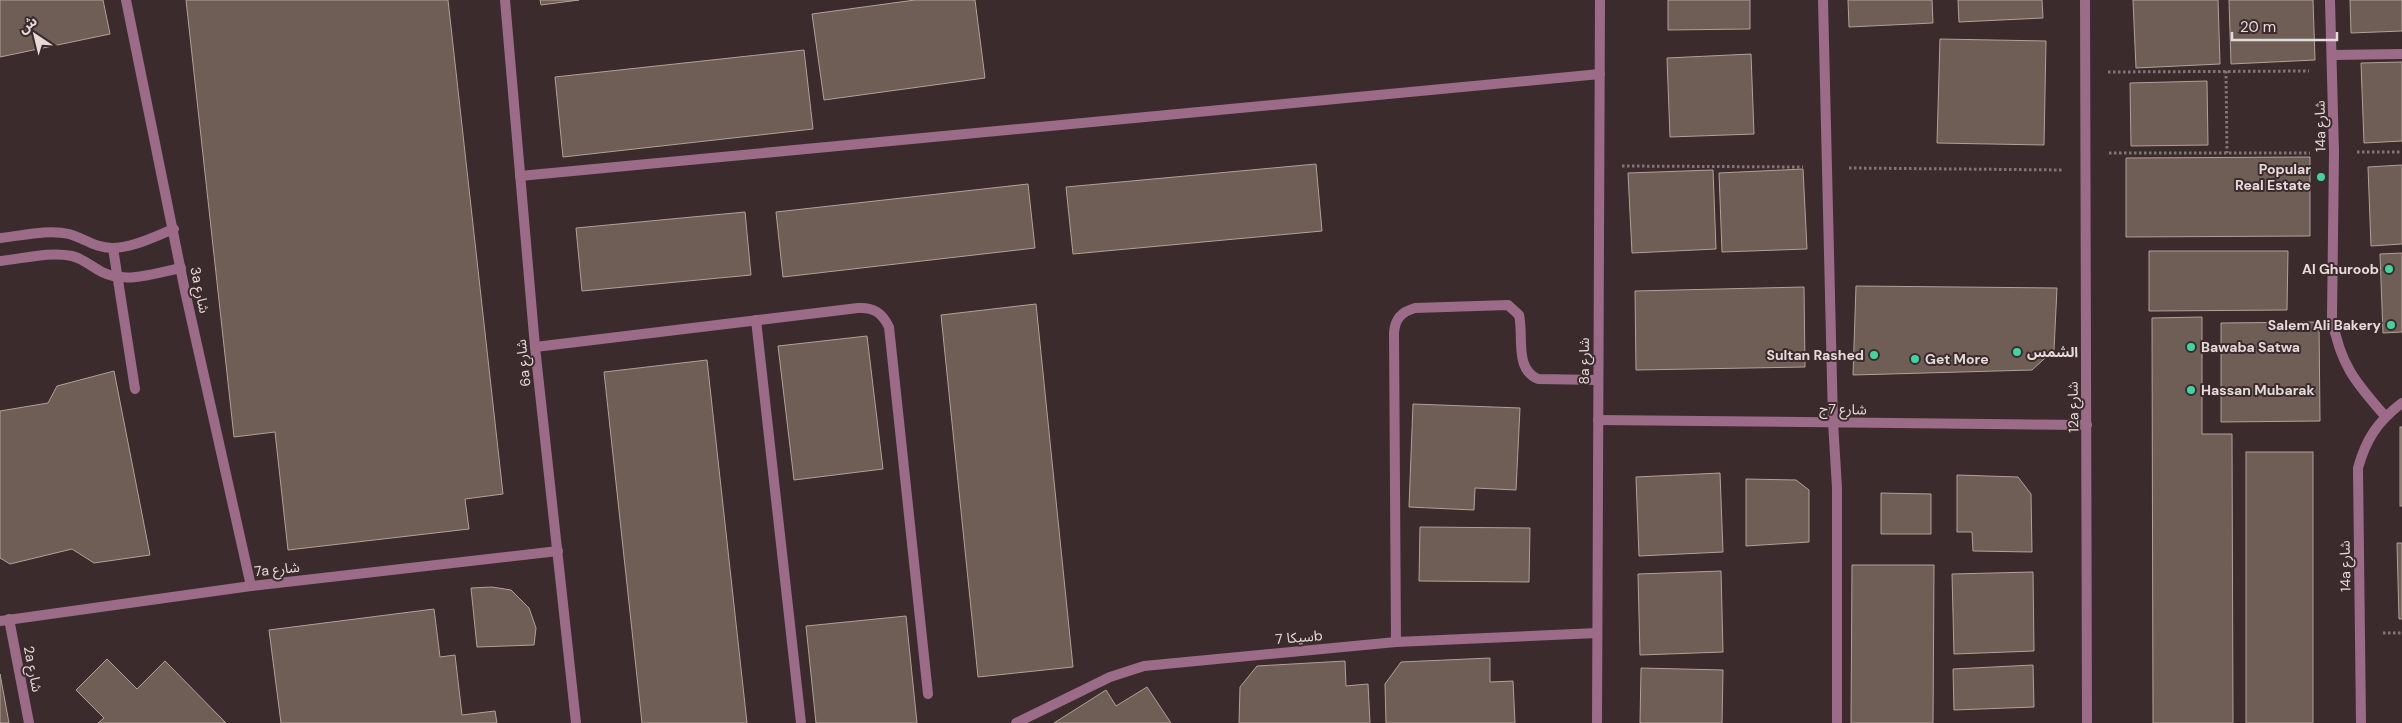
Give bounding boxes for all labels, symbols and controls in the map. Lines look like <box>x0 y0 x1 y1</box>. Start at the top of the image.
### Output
north arrow <box>10 10 60 60</box>
scale bar <box>2232 10 2337 42</box>
text: ش <box>15 11 41 37</box>
text: 20 m <box>2240 17 2276 37</box>
street label: 14a شارع <box>2311 100 2331 152</box>
place label: Popular Real Estate <box>2235 160 2311 194</box>
marker: Popular Real Estate <box>2315 171 2327 183</box>
place label: Al Ghuroob <box>2302 260 2379 278</box>
marker: Al Ghuroob <box>2383 263 2395 275</box>
street label: 3a شارع <box>184 265 214 315</box>
place label: Salem Ali Bakery <box>2268 316 2382 334</box>
marker: Salem Ali Bakery <box>2385 319 2397 331</box>
street label: 8a شارع <box>1575 337 1595 385</box>
street label: 6a شارع <box>512 338 536 388</box>
place label: Bawaba Satwa <box>2201 338 2300 356</box>
marker: Bawaba Satwa <box>2185 341 2197 353</box>
place label: الشمس <box>2027 343 2078 361</box>
place label: Sultan Rashed <box>1767 346 1864 364</box>
marker: الشمس <box>2011 346 2023 358</box>
marker: Sultan Rashed <box>1868 349 1880 361</box>
place label: Get More <box>1925 350 1989 368</box>
marker: Get More <box>1909 353 1921 365</box>
street label: 12a شارع <box>2064 381 2084 433</box>
place label: Hassan Mubarak <box>2201 381 2315 399</box>
marker: Hassan Mubarak <box>2185 384 2197 396</box>
street label: شارع 7ج <box>1819 400 1867 420</box>
street label: 14a شارع <box>2336 540 2356 592</box>
street label: 7a شارع <box>253 558 301 582</box>
street label: سيكا 7b <box>1275 626 1324 648</box>
street label: 2a شارع <box>18 644 46 694</box>

